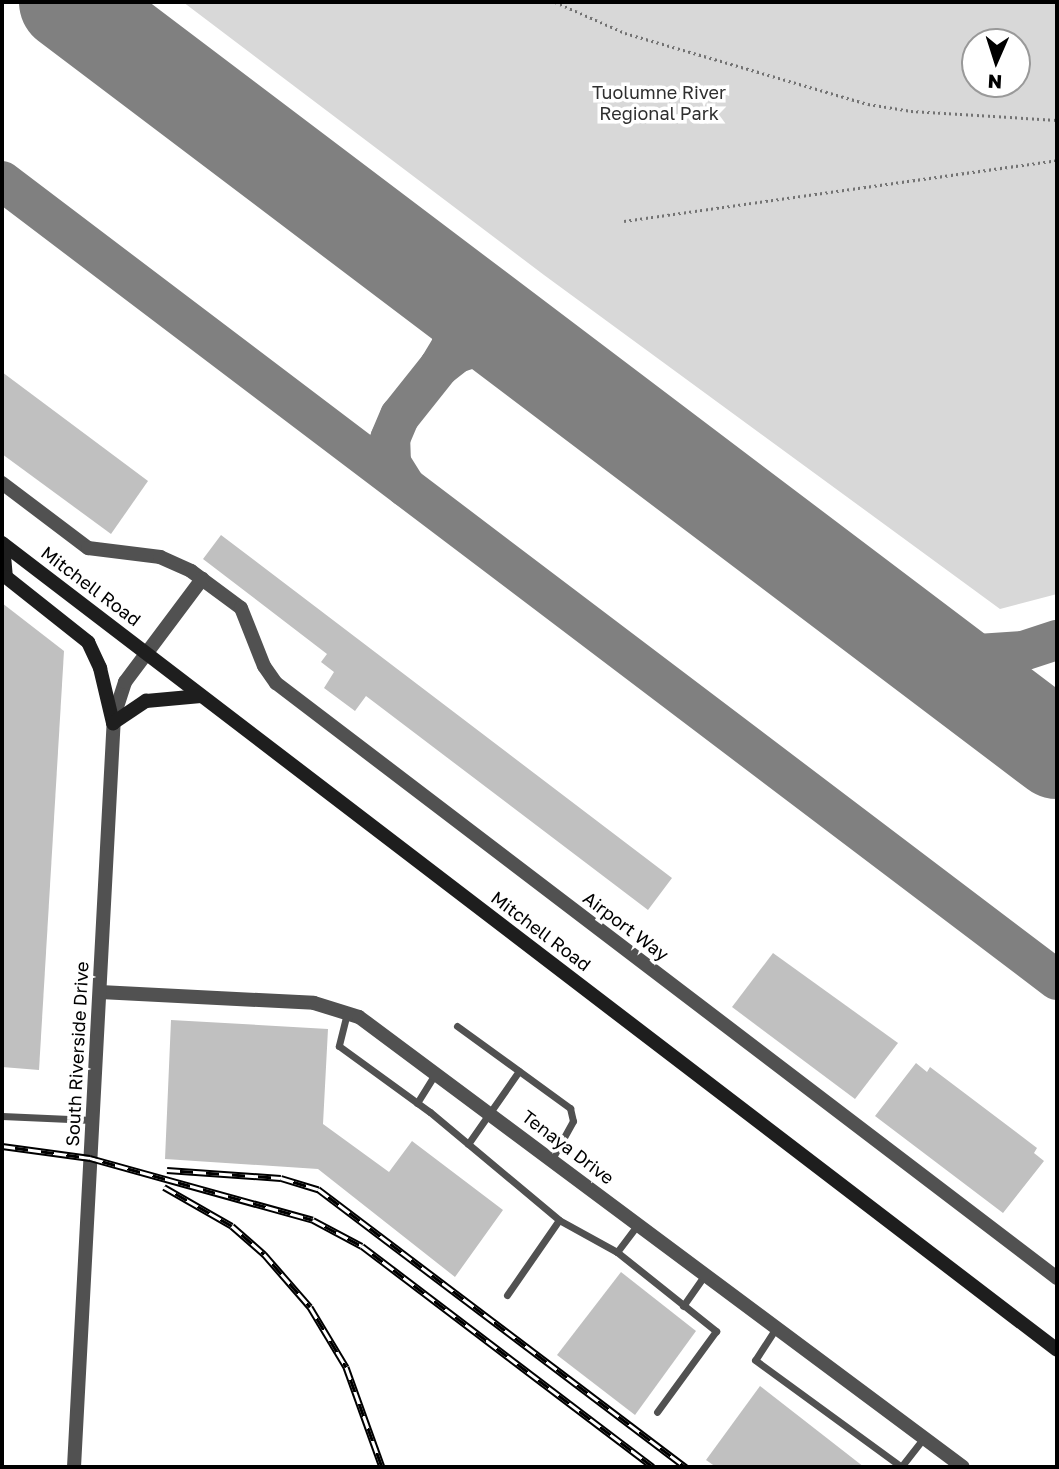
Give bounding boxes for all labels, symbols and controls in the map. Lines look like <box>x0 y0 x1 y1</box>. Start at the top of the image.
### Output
north arrow <box>961 28 1031 98</box>
text: N <box>987 71 1003 94</box>
park label: Tuolumne River Regional Park <box>592 82 726 124</box>
street label: Mitchell Road <box>37 542 145 630</box>
street label: Mitchell Road <box>487 887 595 975</box>
street label: Airport Way <box>579 887 673 965</box>
street label: South Riverside Drive <box>61 961 93 1147</box>
street label: Tenaya Drive <box>518 1105 618 1189</box>

